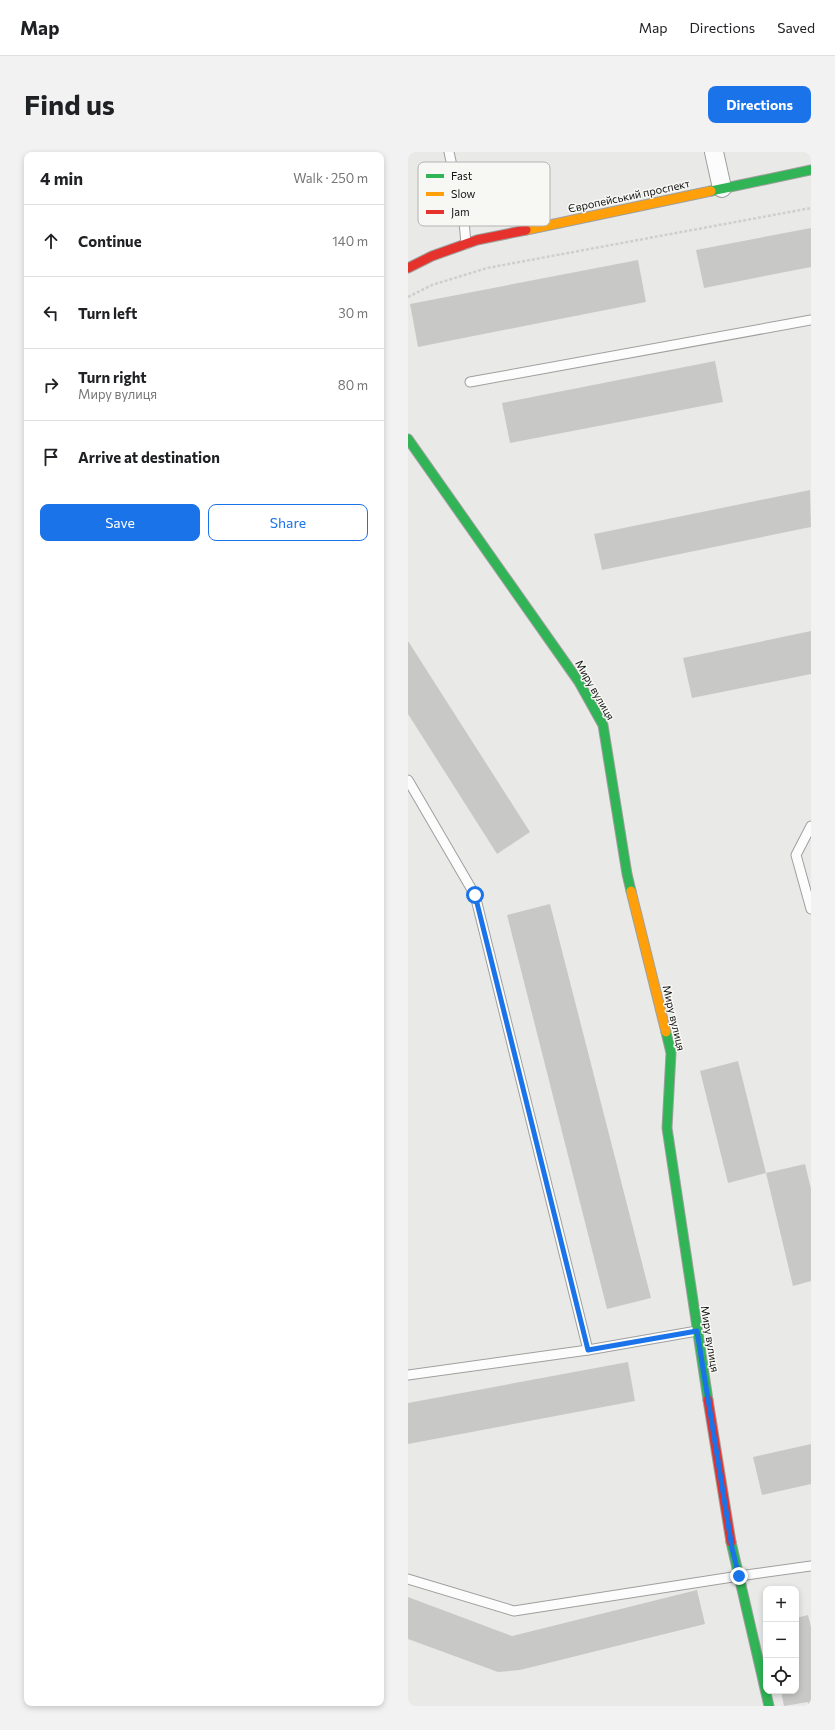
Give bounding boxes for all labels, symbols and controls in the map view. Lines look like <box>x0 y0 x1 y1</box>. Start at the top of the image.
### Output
text: Map <box>20 16 59 39</box>
text: Map <box>639 19 668 36</box>
text: Directions <box>690 19 755 36</box>
text: Saved <box>777 19 815 36</box>
button: Directions <box>708 86 811 123</box>
text: Find us <box>24 87 115 121</box>
legend <box>418 162 550 226</box>
text: 4 min <box>40 168 83 189</box>
text: Fast <box>451 169 473 182</box>
text: Walk · 250 m <box>293 170 368 186</box>
street label: Європейський проспект <box>567 176 691 215</box>
text: Slow <box>451 187 476 200</box>
text: Jam <box>451 205 470 219</box>
icon: ahead <box>40 230 62 252</box>
text: Continue <box>78 232 142 250</box>
text: 140 m <box>332 233 368 249</box>
icon: left <box>40 302 62 324</box>
text: Turn left <box>78 304 137 322</box>
text: 30 m <box>338 305 368 321</box>
text: Turn right <box>78 368 147 386</box>
icon: right <box>40 374 62 396</box>
text: 80 m <box>338 377 368 393</box>
text: Миру вулиця <box>78 386 157 402</box>
icon: arrive <box>40 446 62 468</box>
text: Arrive at destination <box>78 448 220 466</box>
button: Save <box>40 504 200 541</box>
button: Share <box>208 504 368 541</box>
street label: Миру вулиця <box>573 658 618 722</box>
route start <box>466 886 484 904</box>
street label: Миру вулиця <box>661 984 688 1052</box>
street label: Миру вулиця <box>699 1305 722 1373</box>
route end <box>730 1567 748 1585</box>
map controls <box>763 1586 799 1694</box>
button: + <box>763 1586 799 1622</box>
button: − <box>763 1622 799 1658</box>
button: locate <box>763 1658 799 1694</box>

